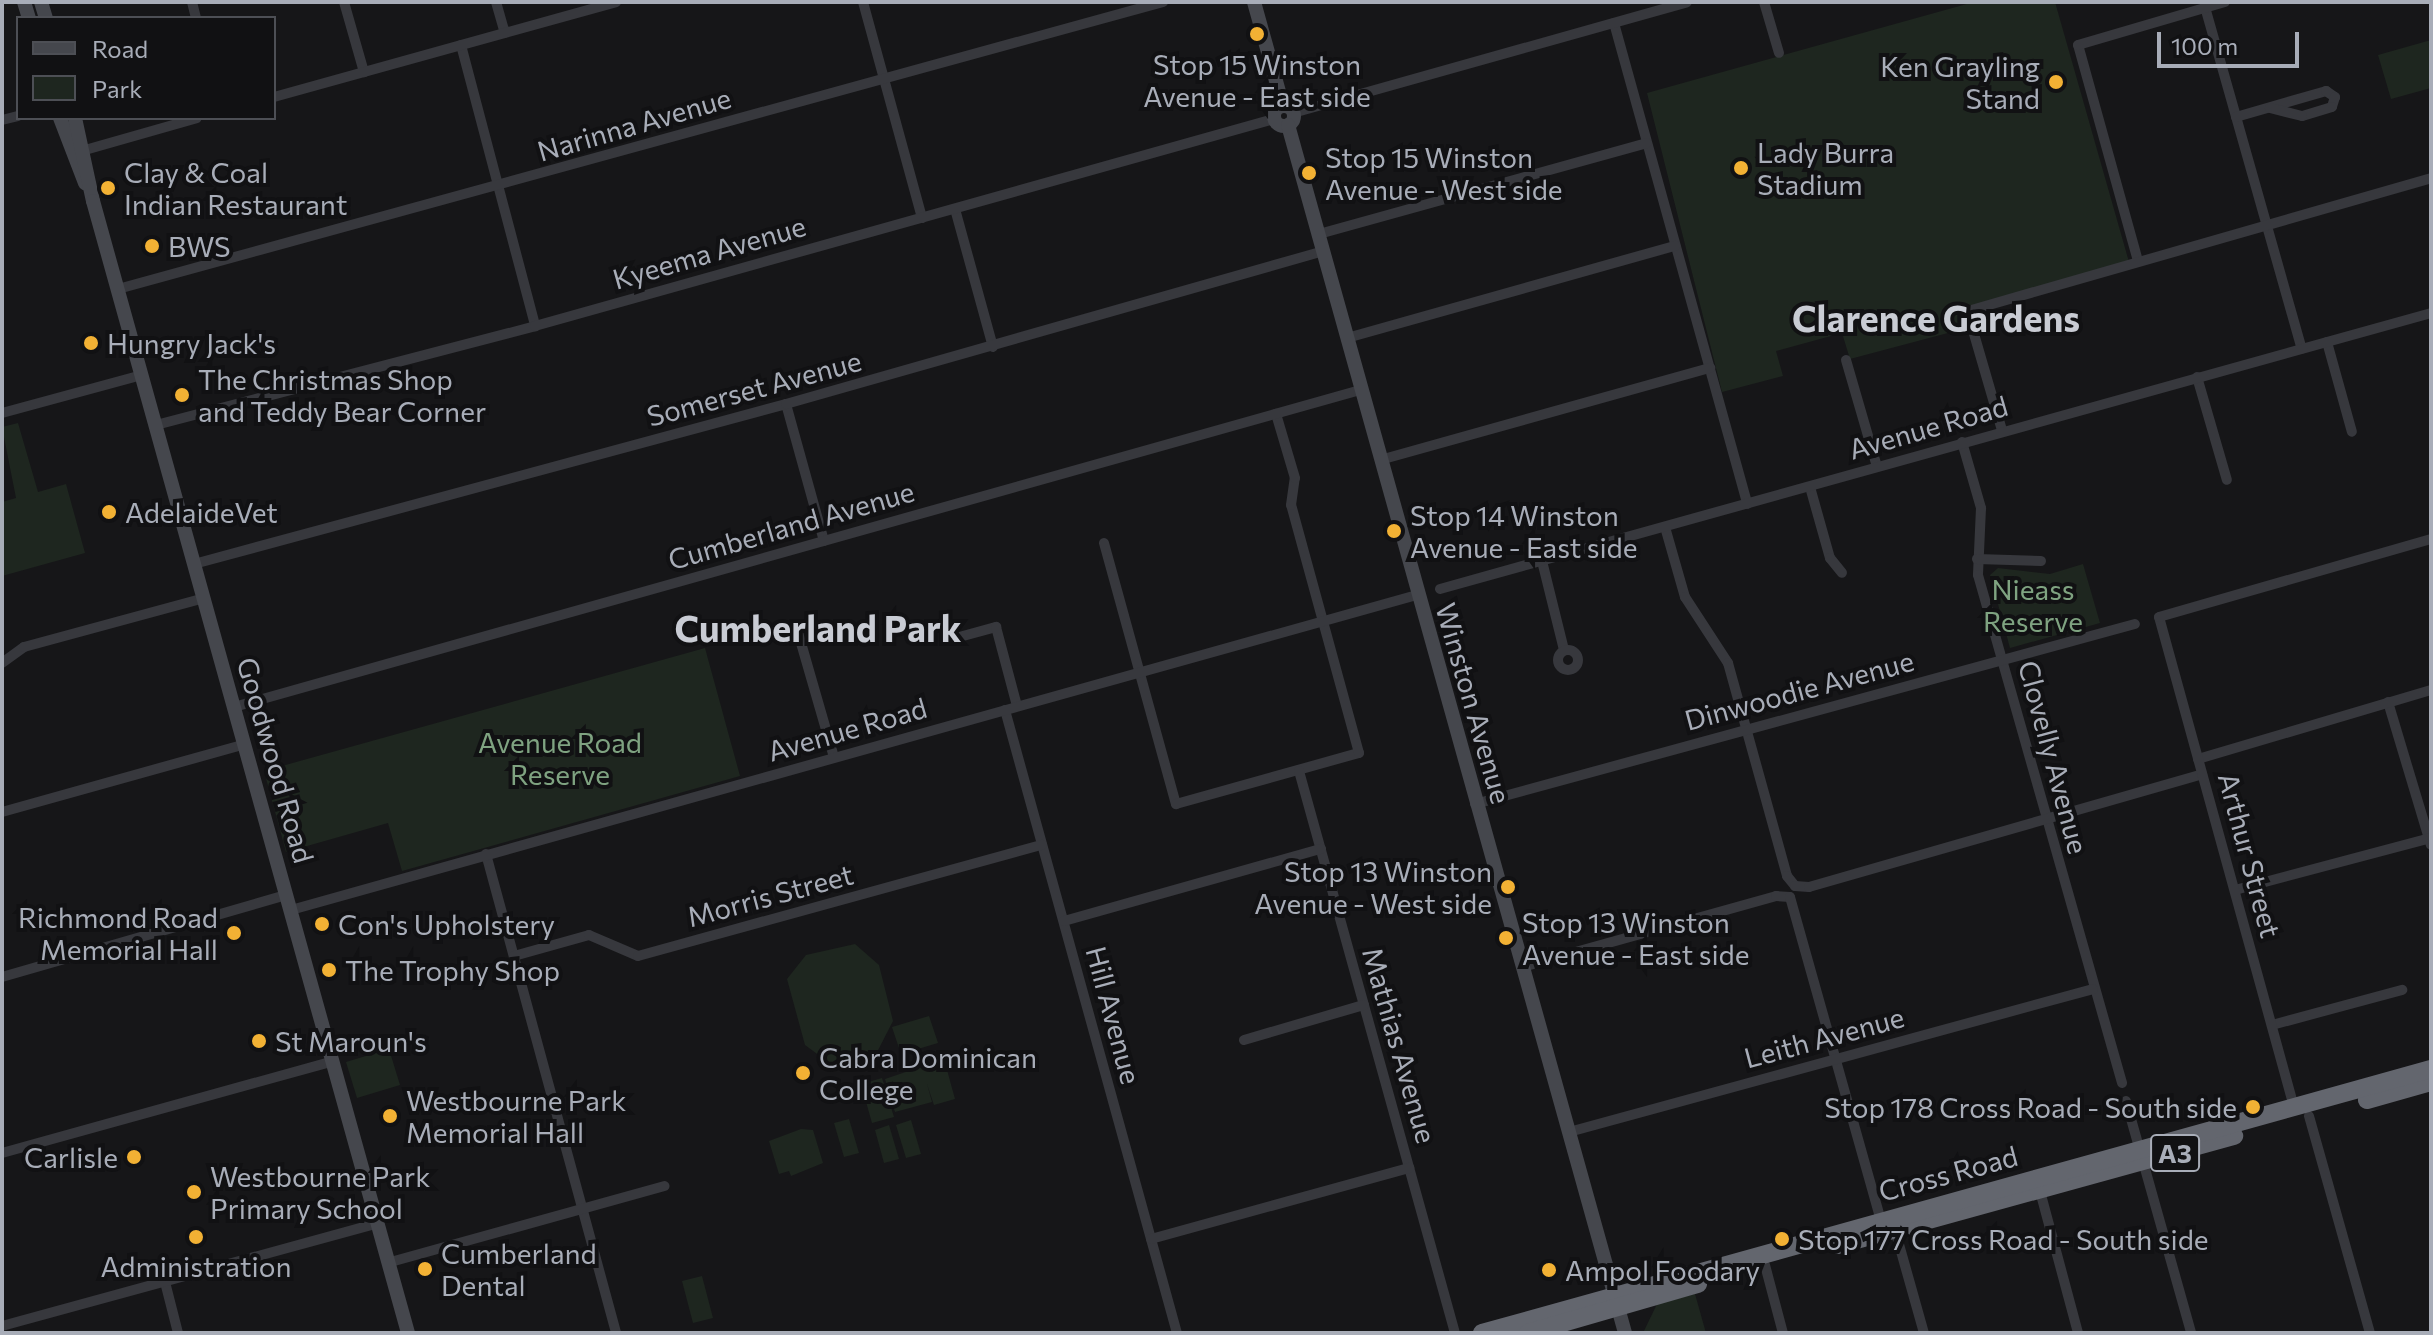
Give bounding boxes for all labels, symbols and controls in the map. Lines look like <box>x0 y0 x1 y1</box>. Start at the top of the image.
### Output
legend <box>16 16 276 120</box>
scale bar <box>2161 16 2303 66</box>
marker: Stop 15 Winston Avenue - East side <box>1248 25 1266 43</box>
text: 100 m <box>2171 31 2238 60</box>
text: Road <box>92 34 148 63</box>
place label: Stop 15 Winston Avenue - East side <box>1143 47 1371 113</box>
place label: Ken Grayling Stand <box>1880 49 2040 115</box>
marker: Ken Grayling Stand <box>2047 73 2065 91</box>
text: Park <box>92 74 142 103</box>
street label: Narinna Avenue <box>533 80 735 168</box>
place label: Lady Burra Stadium <box>1757 135 1894 201</box>
place label: Stop 15 Winston Avenue - West side <box>1325 140 1563 206</box>
place label: Clay & Coal Indian Restaurant <box>124 155 347 221</box>
marker: Lady Burra Stadium <box>1732 159 1750 177</box>
marker: Stop 15 Winston Avenue - West side <box>1300 164 1318 182</box>
marker: Clay & Coal Indian Restaurant <box>99 179 117 197</box>
street label: Kyeema Avenue <box>609 208 809 296</box>
place label: BWS <box>168 229 230 263</box>
marker: BWS <box>143 237 161 255</box>
district label: Clarence Gardens <box>1792 296 2080 340</box>
place label: Hungry Jack's <box>107 326 276 360</box>
marker: Hungry Jack's <box>82 334 100 352</box>
street label: Somerset Avenue <box>643 343 865 433</box>
place label: The Christmas Shop and Teddy Bear Corner <box>198 362 486 428</box>
marker: The Christmas Shop and Teddy Bear Corner <box>173 386 191 404</box>
street label: Avenue Road <box>1845 388 2011 466</box>
street label: Cumberland Avenue <box>664 474 918 576</box>
place label: AdelaideVet <box>125 495 278 529</box>
place label: Stop 14 Winston Avenue - East side <box>1410 498 1638 564</box>
marker: AdelaideVet <box>100 503 118 521</box>
marker: Stop 14 Winston Avenue - East side <box>1385 522 1403 540</box>
park label: Nieass Reserve <box>1983 572 2083 638</box>
street label: Winston Avenue <box>1429 599 1519 807</box>
district label: Cumberland Park <box>674 606 962 650</box>
street label: Dinwoodie Avenue <box>1681 643 1917 737</box>
street label: Goodwood Road <box>231 653 321 867</box>
street label: Clovelly Avenue <box>2012 657 2096 857</box>
street label: Avenue Road <box>764 690 930 768</box>
park label: Avenue Road Reserve <box>478 725 642 791</box>
street label: Arthur Street <box>2212 769 2288 941</box>
place label: Stop 13 Winston Avenue - West side <box>1254 854 1492 920</box>
street label: Morris Street <box>683 857 857 933</box>
marker: Stop 13 Winston Avenue - West side <box>1499 878 1517 896</box>
place label: Richmond Road Memorial Hall <box>18 900 218 966</box>
place label: Stop 13 Winston Avenue - East side <box>1522 905 1750 971</box>
place label: Con's Upholstery <box>338 907 555 941</box>
marker: Con's Upholstery <box>313 915 331 933</box>
marker: Richmond Road Memorial Hall <box>225 924 243 942</box>
marker: Stop 13 Winston Avenue - East side <box>1497 929 1515 947</box>
street label: Hill Avenue <box>1080 943 1148 1087</box>
street label: Mathias Avenue <box>1356 943 1444 1147</box>
place label: The Trophy Shop <box>345 953 560 987</box>
marker: The Trophy Shop <box>320 961 338 979</box>
street label: Leith Avenue <box>1740 1000 1908 1074</box>
place label: St Maroun's <box>275 1024 427 1058</box>
marker: St Maroun's <box>250 1032 268 1050</box>
place label: Cabra Dominican College <box>819 1040 1037 1106</box>
marker: Cabra Dominican College <box>794 1064 812 1082</box>
place label: Westbourne Park Memorial Hall <box>406 1083 626 1149</box>
place label: Stop 178 Cross Road - South side <box>1824 1090 2237 1124</box>
marker: Stop 178 Cross Road - South side <box>2244 1098 2262 1116</box>
marker: Westbourne Park Memorial Hall <box>381 1107 399 1125</box>
road number: A3 <box>2149 1131 2201 1175</box>
street label: Cross Road <box>1875 1138 2021 1208</box>
place label: Carlisle <box>24 1140 118 1174</box>
marker: Carlisle <box>125 1148 143 1166</box>
place label: Westbourne Park Primary School <box>210 1159 430 1225</box>
marker: Westbourne Park Primary School <box>185 1183 203 1201</box>
place label: Stop 177 Cross Road - South side <box>1798 1222 2209 1256</box>
marker: Administration <box>187 1228 205 1246</box>
marker: Stop 177 Cross Road - South side <box>1773 1230 1791 1248</box>
place label: Cumberland Dental <box>441 1236 597 1302</box>
place label: Administration <box>101 1249 291 1283</box>
place label: Ampol Foodary <box>1565 1253 1760 1287</box>
marker: Cumberland Dental <box>416 1260 434 1278</box>
marker: Ampol Foodary <box>1540 1261 1558 1279</box>

